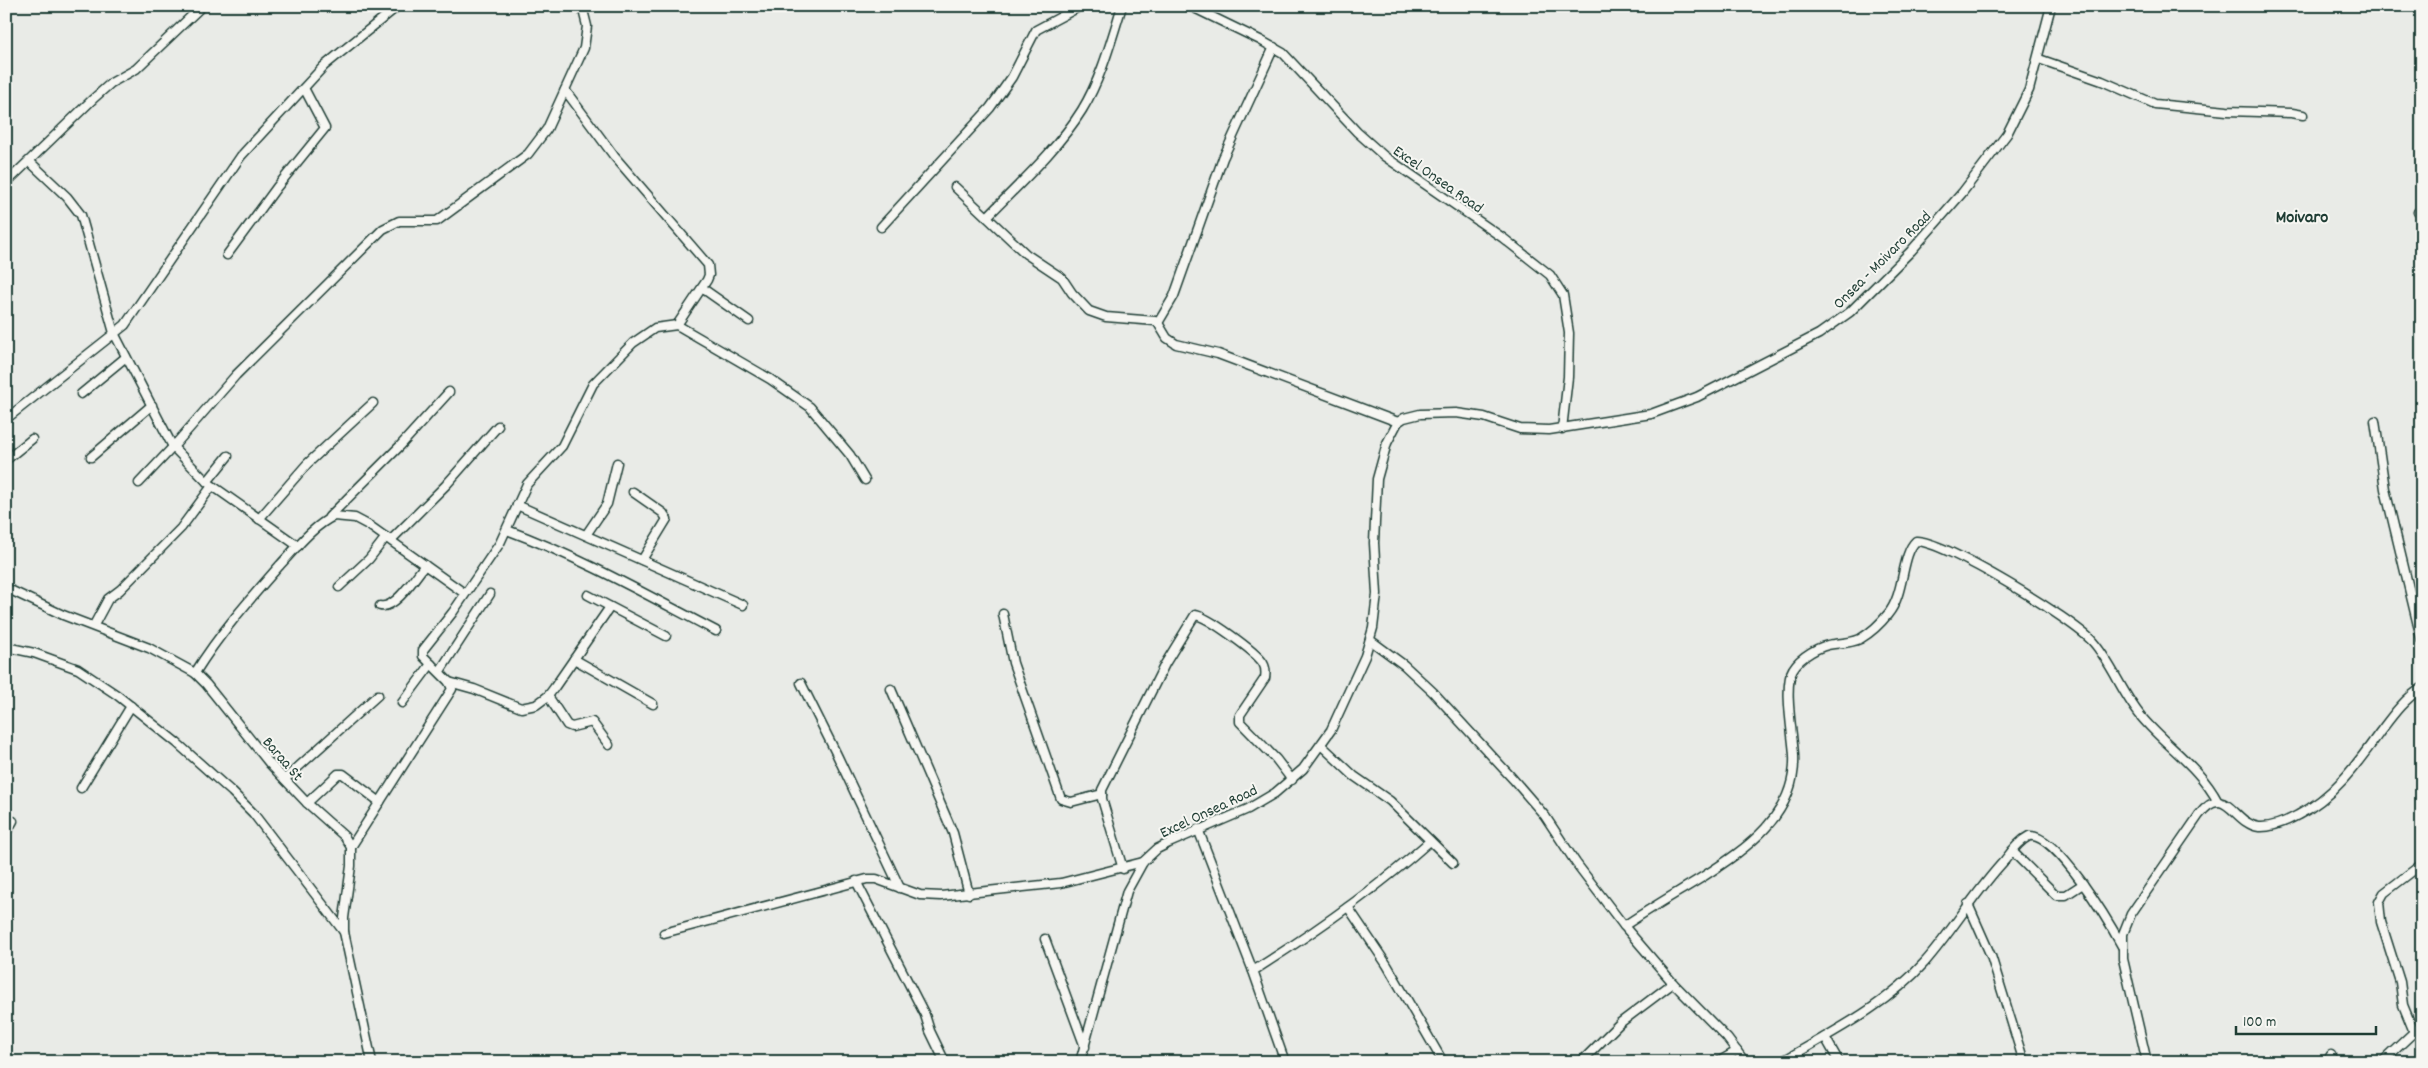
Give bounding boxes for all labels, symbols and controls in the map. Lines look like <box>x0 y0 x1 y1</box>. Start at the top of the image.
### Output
street label: Excel Onsea Road <box>1388 140 1487 220</box>
street label: Onsea - Moivaro Road <box>1828 206 1937 315</box>
district label: Moivaro <box>2276 206 2328 231</box>
street label: Baraa St <box>256 732 308 787</box>
street label: Excel Onsea Road <box>1156 780 1262 845</box>
scale bar <box>2236 1003 2376 1035</box>
text: 100 m <box>2243 1012 2276 1034</box>

